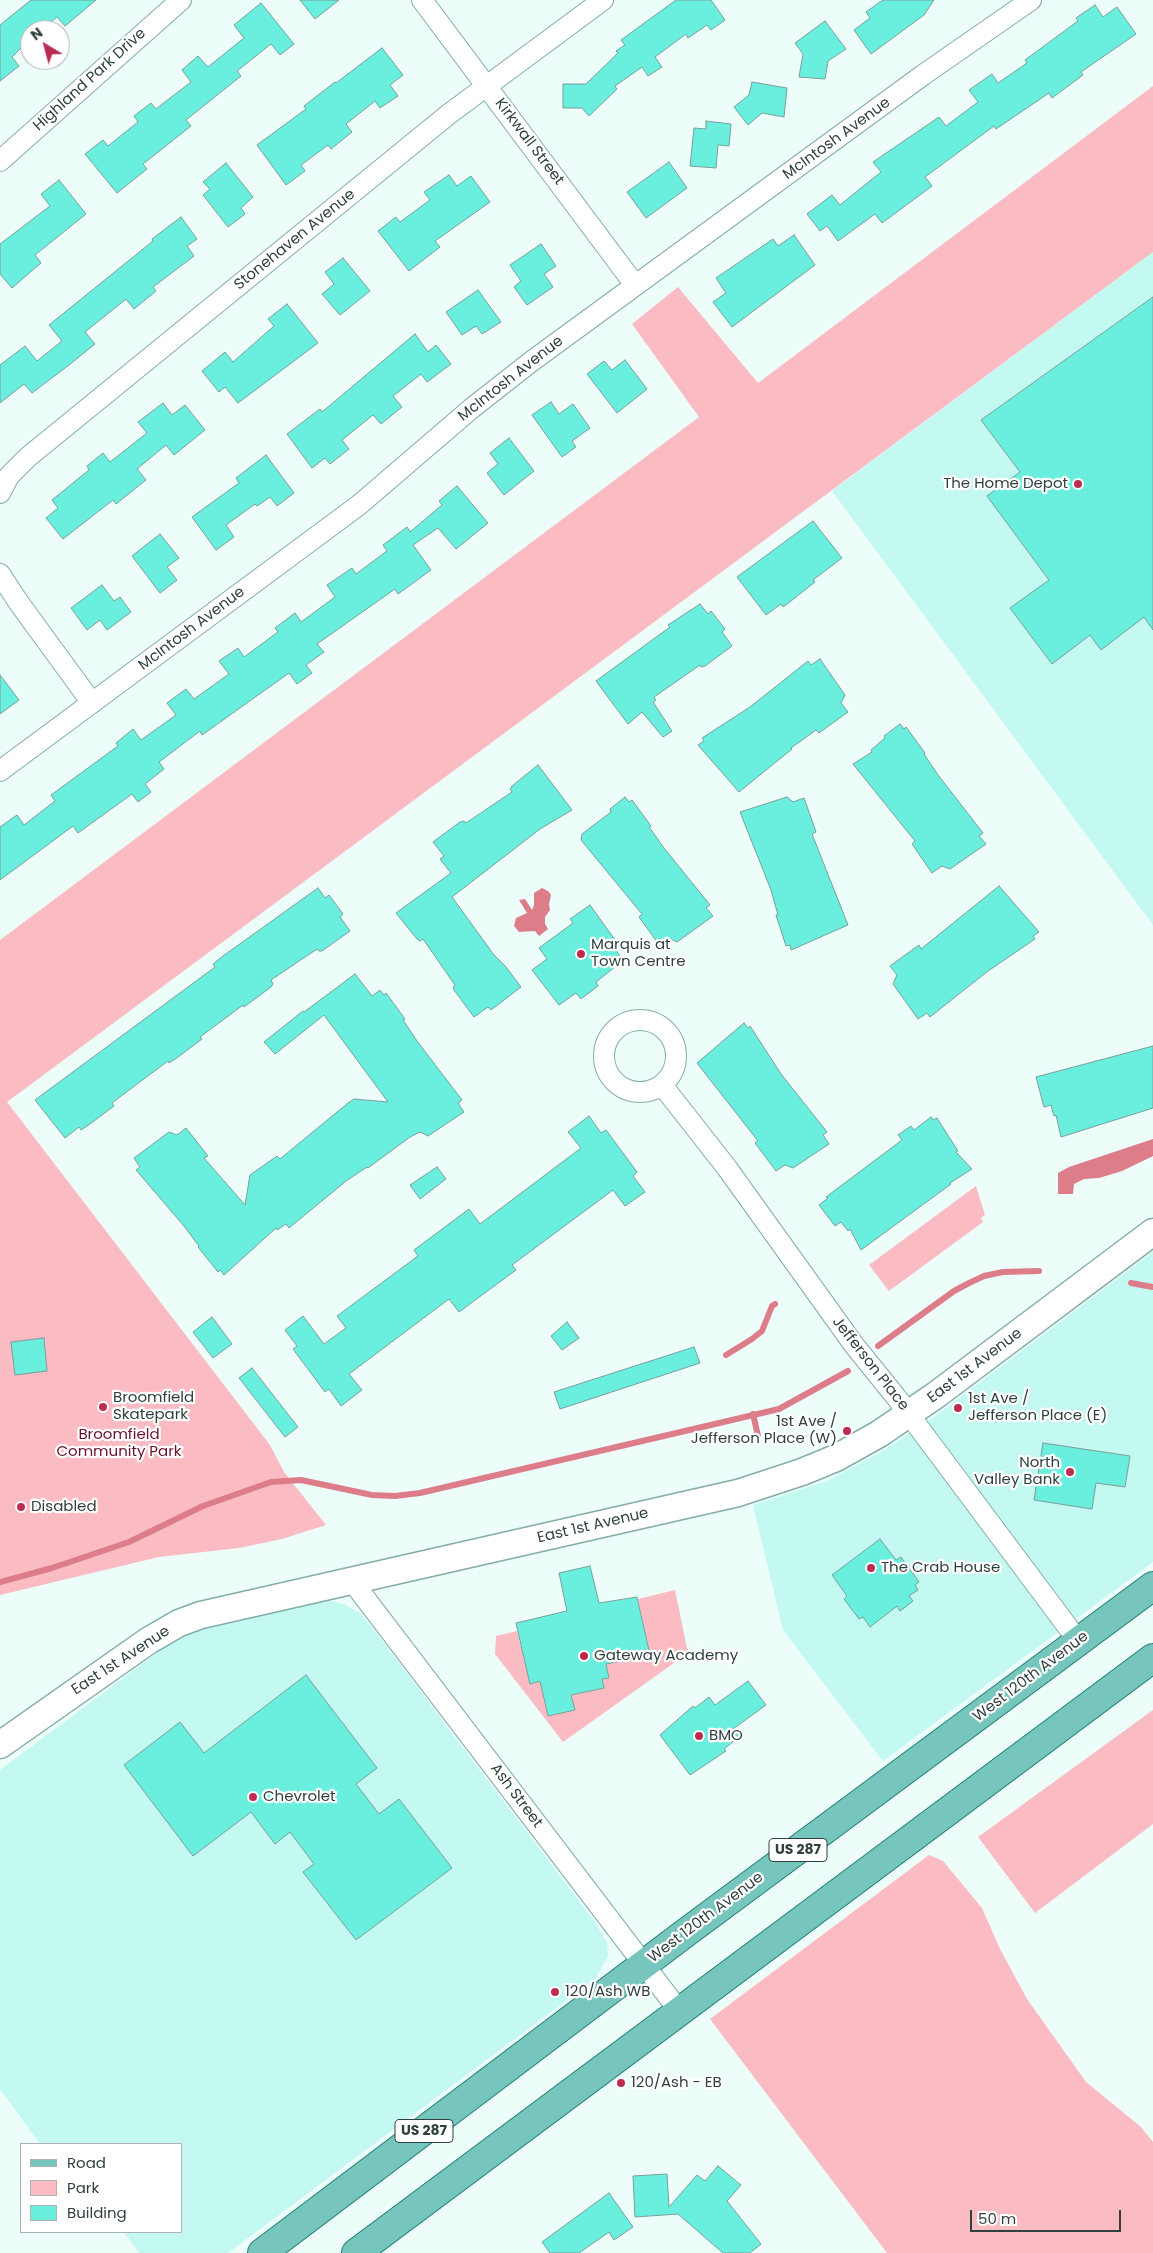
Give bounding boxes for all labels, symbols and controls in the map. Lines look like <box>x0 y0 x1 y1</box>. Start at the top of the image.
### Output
north arrow <box>20 20 70 70</box>
text: N <box>26 23 47 45</box>
street label: Highland Park Drive <box>30 25 150 135</box>
street label: McIntosh Avenue <box>780 94 894 184</box>
street label: Kirkwall Street <box>491 95 567 189</box>
street label: Stonehaven Avenue <box>231 186 359 294</box>
street label: McIntosh Avenue <box>455 332 567 426</box>
place label: The Home Depot <box>943 475 1068 493</box>
marker: The Home Depot <box>1072 478 1084 490</box>
street label: McIntosh Avenue <box>135 583 249 675</box>
place label: Marquis at Town Centre <box>591 936 685 971</box>
marker: Marquis at Town Centre <box>575 948 587 960</box>
street label: Jefferson Place <box>828 1314 912 1414</box>
street label: East 1st Avenue <box>924 1325 1026 1407</box>
place label: Broomfield Skatepark <box>113 1389 194 1424</box>
place label: 1st Ave / Jefferson Place (E) <box>968 1390 1107 1425</box>
marker: Broomfield Skatepark <box>97 1401 109 1413</box>
marker: 1st Ave / Jefferson Place (E) <box>952 1402 964 1414</box>
place label: 1st Ave / Jefferson Place (W) <box>691 1413 837 1448</box>
marker: 1st Ave / Jefferson Place (W) <box>841 1425 853 1437</box>
park label: Broomfield Community Park <box>56 1426 182 1461</box>
place label: North Valley Bank <box>974 1454 1060 1489</box>
marker: North Valley Bank <box>1064 1466 1076 1478</box>
place label: Disabled <box>31 1498 97 1516</box>
marker: Disabled <box>15 1501 27 1513</box>
street label: East 1st Avenue <box>536 1504 650 1548</box>
place label: The Crab House <box>881 1559 1000 1577</box>
marker: The Crab House <box>865 1562 877 1574</box>
street label: East 1st Avenue <box>68 1623 174 1699</box>
street label: West 120th Avenue <box>970 1628 1092 1726</box>
place label: Gateway Academy <box>594 1647 738 1665</box>
marker: Gateway Academy <box>578 1650 590 1662</box>
place label: BMO <box>709 1727 743 1745</box>
marker: BMO <box>693 1730 705 1742</box>
street label: Ash Street <box>486 1760 546 1832</box>
place label: Chevrolet <box>263 1788 336 1806</box>
marker: Chevrolet <box>247 1791 259 1803</box>
road number: US 287 <box>769 1838 827 1862</box>
street label: West 120th Avenue <box>645 1869 767 1967</box>
place label: 120/Ash WB <box>565 1983 650 2001</box>
marker: 120/Ash WB <box>549 1986 561 1998</box>
place label: 120/Ash - EB <box>631 2074 722 2092</box>
marker: 120/Ash - EB <box>615 2077 627 2089</box>
road number: US 287 <box>395 2120 453 2142</box>
legend <box>20 2143 182 2233</box>
text: Road <box>67 2152 106 2173</box>
text: Park <box>67 2177 99 2198</box>
scale bar <box>973 2200 1124 2232</box>
text: Building <box>67 2202 127 2223</box>
text: 50 m <box>978 2208 1016 2229</box>

